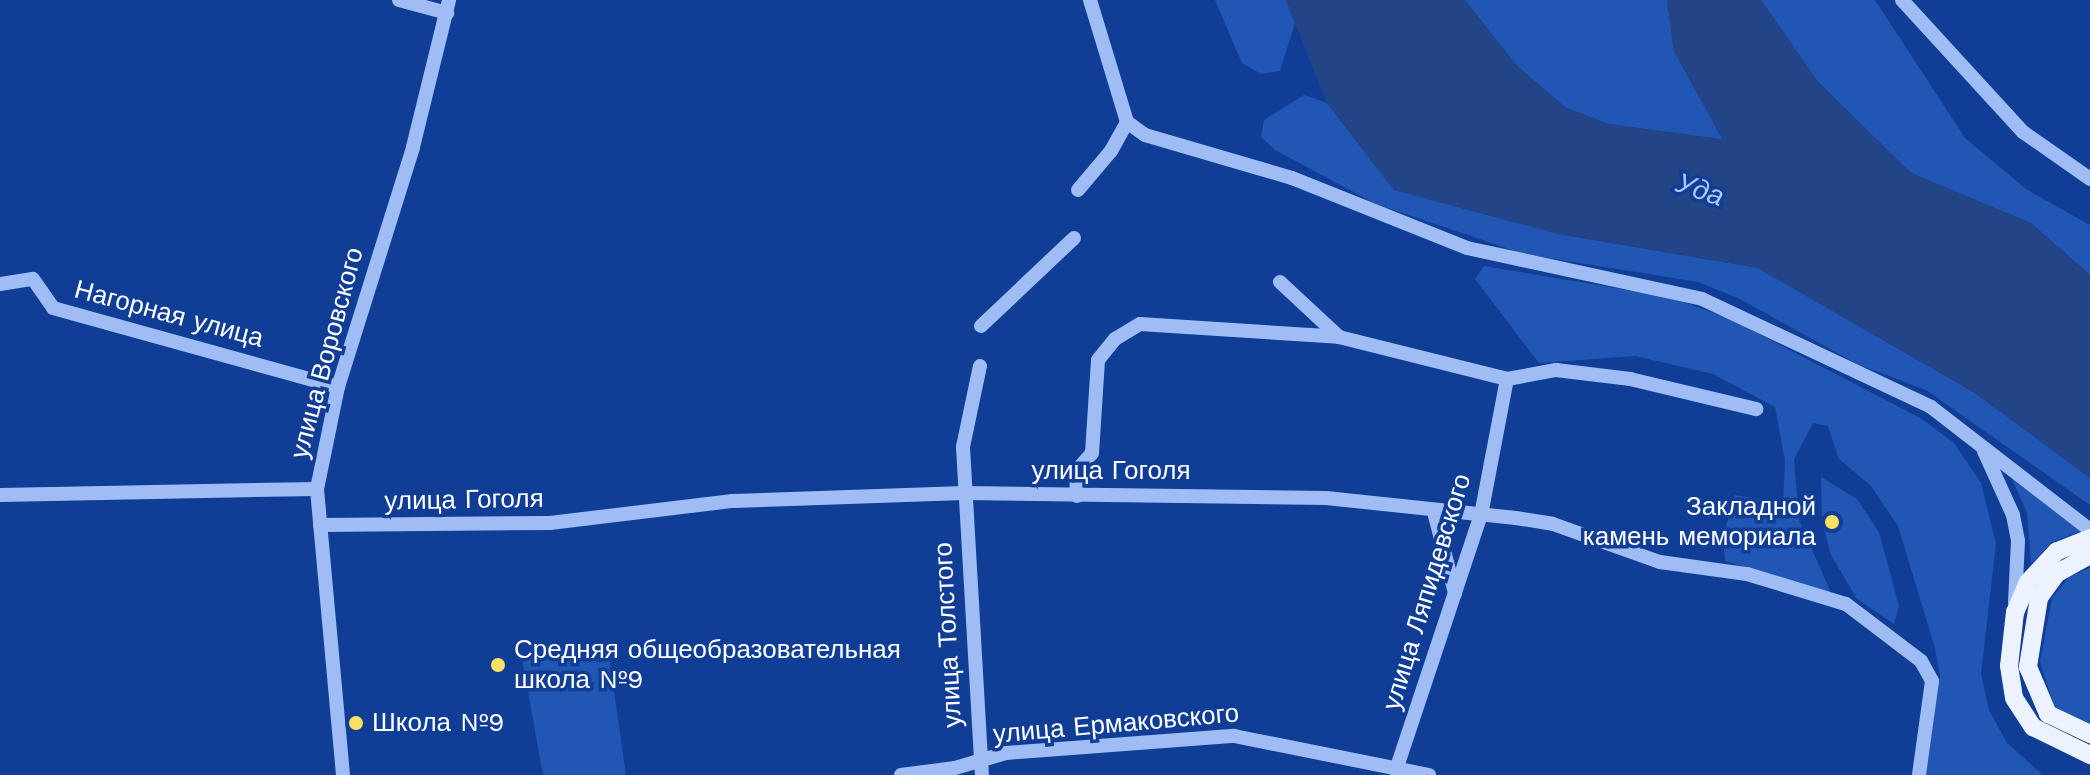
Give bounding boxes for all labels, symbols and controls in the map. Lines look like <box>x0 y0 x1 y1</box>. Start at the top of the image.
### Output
water label: Уда <box>1672 166 1728 214</box>
street label: улица Воровского <box>284 244 370 462</box>
street label: Нагорная улица <box>71 274 267 354</box>
street label: улица Гоголя <box>1031 455 1191 487</box>
street label: улица Ляпидевского <box>1376 470 1478 714</box>
street label: улица Гоголя <box>384 483 544 517</box>
place label: Закладной камень мемориала <box>1583 491 1816 552</box>
marker: Закладной камень мемориала <box>1823 513 1841 531</box>
street label: улица Толстого <box>928 541 968 729</box>
place label: Средняя общеобразовательная школа №9 <box>514 634 901 696</box>
marker: Средняя общеобразовательная школа №9 <box>489 656 507 674</box>
street label: улица Ермаковского <box>992 698 1240 750</box>
place label: Школа №9 <box>372 707 504 739</box>
marker: Школа №9 <box>347 714 365 732</box>

